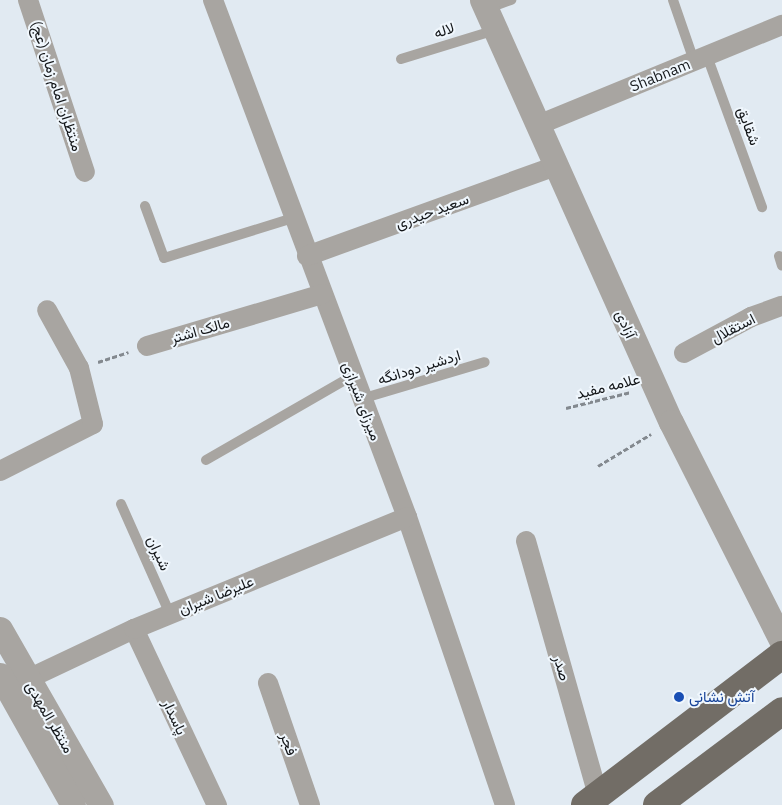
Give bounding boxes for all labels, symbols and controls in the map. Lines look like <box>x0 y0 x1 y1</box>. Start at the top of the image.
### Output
street label: منتظران امام زمان (عج) <box>27 18 87 154</box>
street label: لاله <box>432 18 456 42</box>
street label: Shabnam <box>627 55 693 95</box>
street label: شقایق <box>734 104 764 148</box>
street label: سعید حیدری <box>393 189 471 233</box>
street label: آزادی <box>612 307 640 341</box>
street label: استقلال <box>708 309 758 347</box>
street label: مالک اشتر <box>168 313 232 347</box>
street label: اردشیر دودانگه <box>375 346 463 388</box>
street label: میرزای شیرازی <box>339 359 385 443</box>
street label: علامه مفید <box>574 369 642 403</box>
street label: شیران <box>143 533 175 573</box>
street label: علیرضا شیران <box>176 572 256 618</box>
street label: صدر <box>550 653 574 683</box>
street label: منتظر المهدی <box>22 678 78 756</box>
place label: آتش نشانی <box>689 688 755 706</box>
marker: آتش نشانی <box>673 691 685 703</box>
street label: پاسدار <box>159 696 191 738</box>
street label: فجر <box>277 730 301 758</box>

